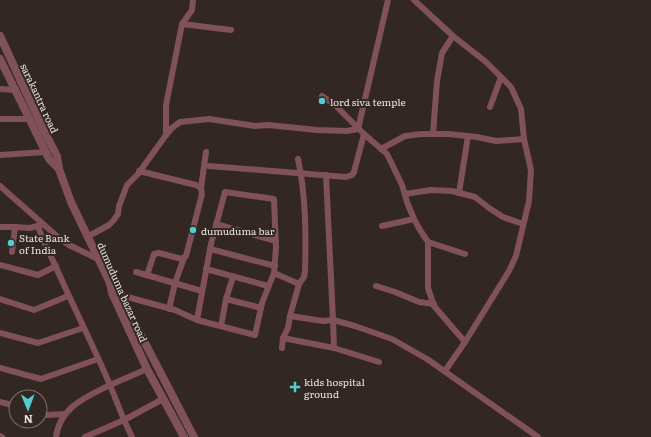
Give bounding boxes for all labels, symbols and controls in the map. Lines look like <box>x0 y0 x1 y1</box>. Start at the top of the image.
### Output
street label: sarakantra road <box>17 61 63 135</box>
place label: lord siva temple <box>330 94 406 109</box>
marker: lord siva temple <box>317 96 327 106</box>
place label: dumuduma bar <box>201 223 275 238</box>
marker: dumuduma bar <box>188 225 198 235</box>
place label: State Bank of India <box>19 230 71 257</box>
marker: State Bank of India <box>6 238 16 248</box>
street label: dumuduma bazar road <box>94 240 152 344</box>
place label: kids hospital ground <box>304 374 365 401</box>
marker: kids hospital ground <box>289 381 301 393</box>
north arrow <box>8 389 48 429</box>
text: N <box>23 412 33 428</box>

